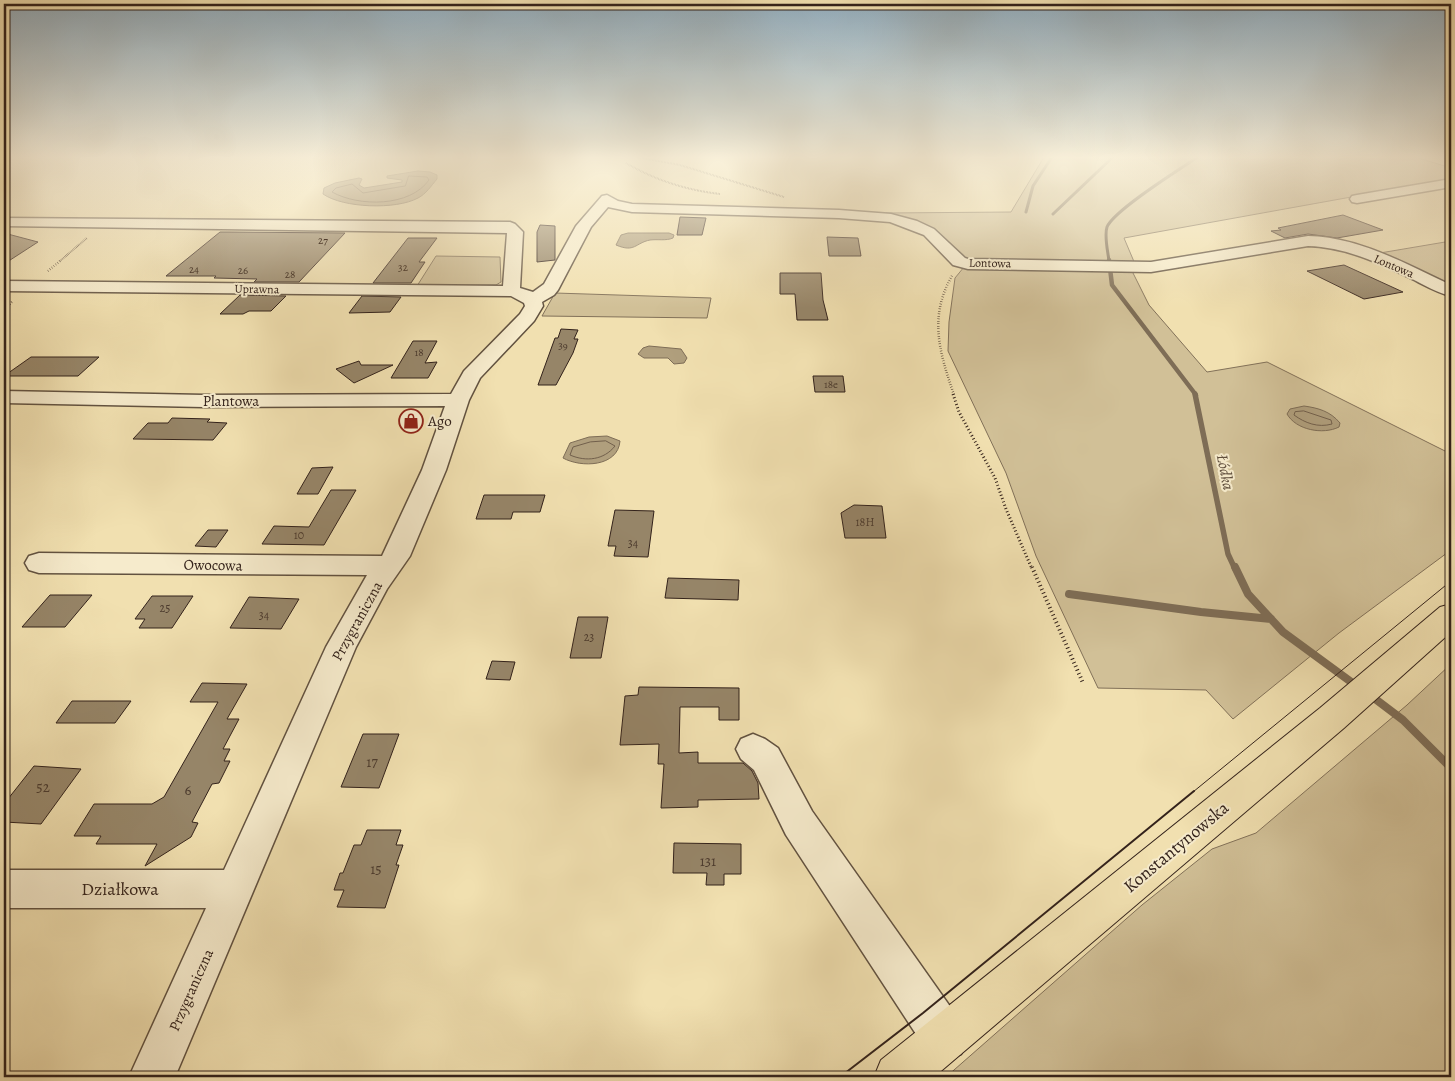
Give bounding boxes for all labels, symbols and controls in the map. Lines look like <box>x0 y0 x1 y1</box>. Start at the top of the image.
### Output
house number: 27 <box>318 233 328 248</box>
street label: Lontowa <box>1371 250 1417 282</box>
street label: Lontowa <box>969 255 1012 271</box>
house number: 32 <box>398 260 408 275</box>
house number: 24 <box>189 262 199 277</box>
house number: 26 <box>238 263 248 278</box>
house number: 28 <box>285 267 295 282</box>
street label: Uprawna <box>234 281 280 297</box>
house number: 39 <box>558 338 568 353</box>
house number: 18 <box>414 345 424 360</box>
house number: 18e <box>824 377 838 392</box>
street label: Plantowa <box>203 391 259 411</box>
shop icon: Ago <box>398 408 424 434</box>
place label: Ago <box>427 411 452 431</box>
water label: Łódka <box>1211 452 1239 493</box>
house number: 18H <box>856 514 874 530</box>
house number: 10 <box>294 527 304 543</box>
house number: 34 <box>628 535 639 551</box>
street label: Owocowa <box>183 554 243 576</box>
street label: Przygraniczna <box>327 578 387 664</box>
house number: 25 <box>160 600 170 616</box>
house number: 34 <box>259 607 270 623</box>
house number: 23 <box>584 629 594 645</box>
house number: 17 <box>366 752 378 772</box>
house number: 52 <box>36 777 50 797</box>
house number: 6 <box>185 780 192 800</box>
street label: Konstantynowska <box>1118 795 1234 898</box>
house number: 131 <box>700 851 716 871</box>
house number: 15 <box>370 859 382 879</box>
street label: Działkowa <box>81 877 159 901</box>
street label: Przygraniczna <box>164 946 218 1034</box>

